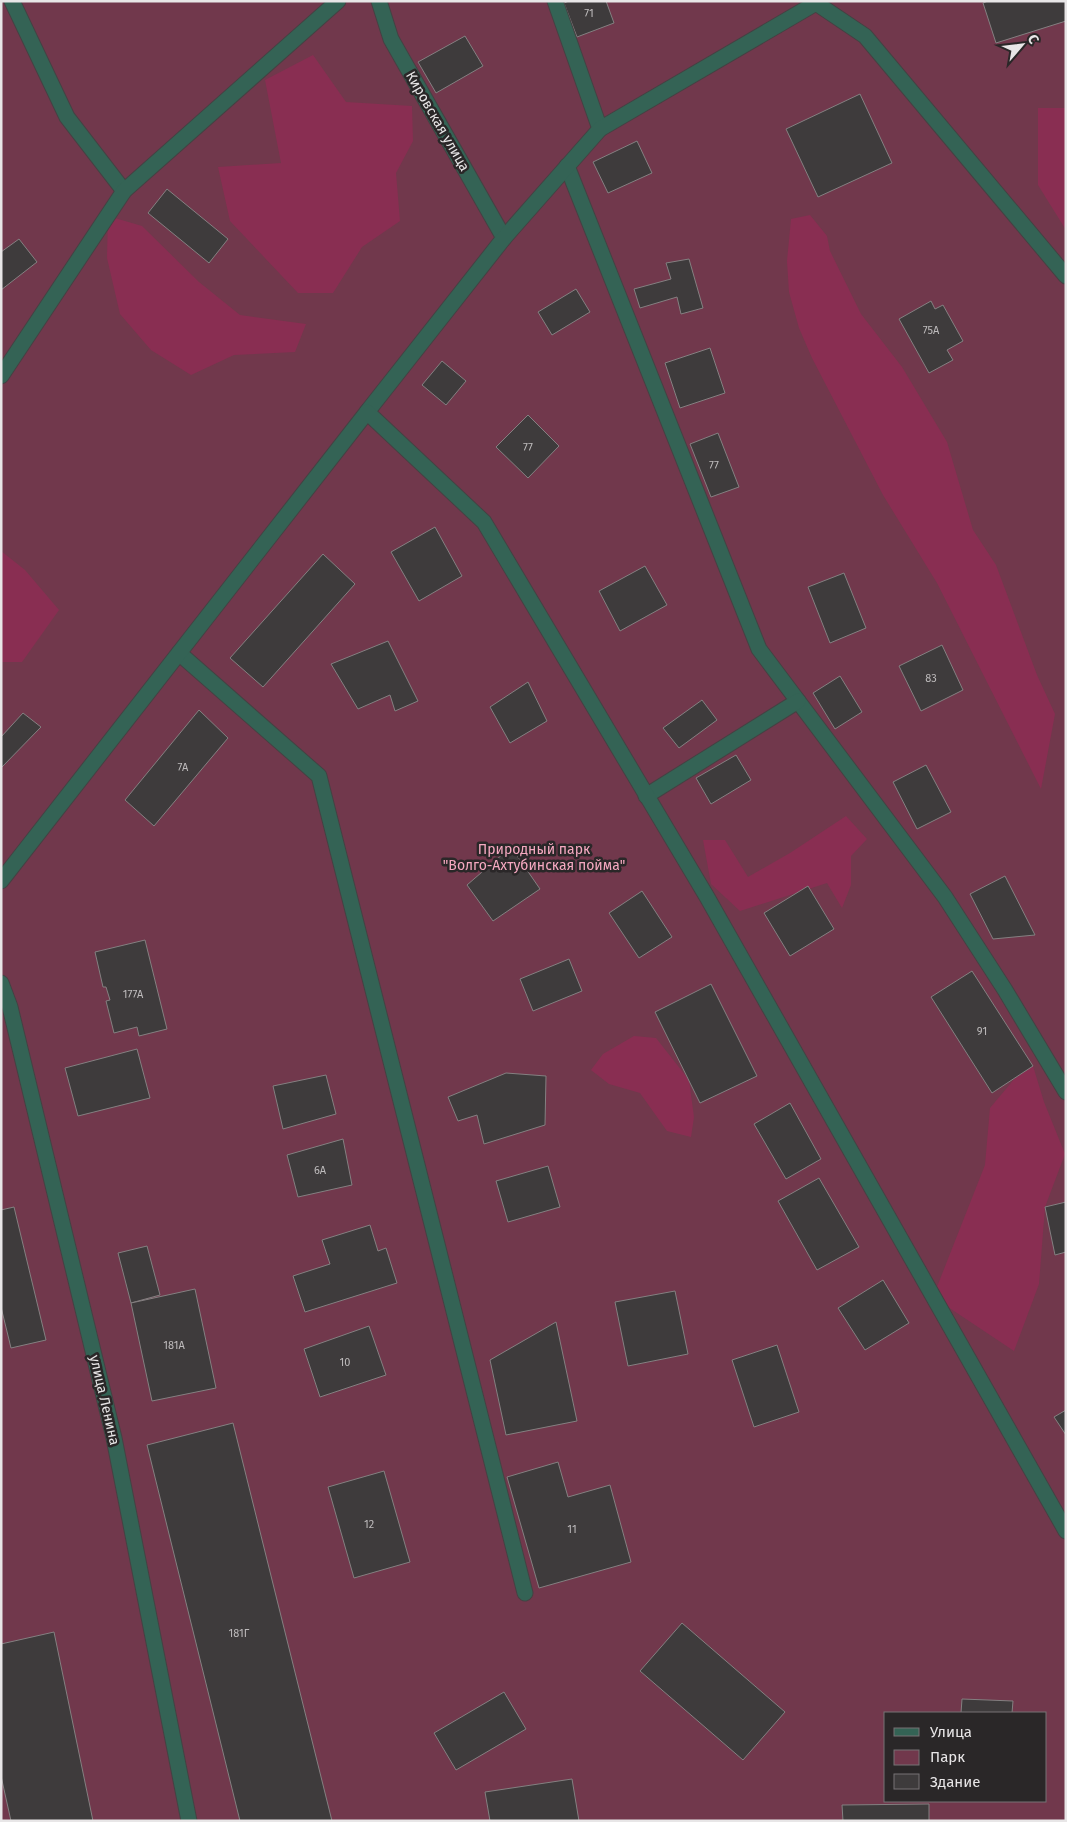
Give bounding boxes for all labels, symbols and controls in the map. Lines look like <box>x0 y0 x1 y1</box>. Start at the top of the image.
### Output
house number: 71 <box>584 7 594 20</box>
north arrow <box>997 20 1047 70</box>
text: С <box>1024 32 1042 47</box>
street label: Кировская улица <box>402 68 473 174</box>
house number: 75А <box>923 324 940 337</box>
house number: 77 <box>523 441 533 454</box>
house number: 77 <box>709 459 719 472</box>
house number: 83 <box>925 672 937 685</box>
house number: 7А <box>178 761 189 774</box>
park label: Природный парк "Волго-Ахтубинская пойма" <box>443 841 625 874</box>
house number: 177А <box>123 988 144 1001</box>
house number: 91 <box>977 1025 987 1038</box>
house number: 6А <box>314 1164 327 1177</box>
house number: 181А <box>163 1339 185 1352</box>
street label: улица Ленина <box>86 1353 123 1447</box>
house number: 10 <box>340 1356 350 1369</box>
house number: 12 <box>364 1518 374 1531</box>
house number: 11 <box>567 1523 577 1536</box>
house number: 181Г <box>229 1627 250 1640</box>
legend <box>884 1712 1047 1802</box>
text: Улица <box>930 1723 972 1741</box>
text: Парк <box>930 1748 965 1766</box>
text: Здание <box>930 1773 980 1791</box>

